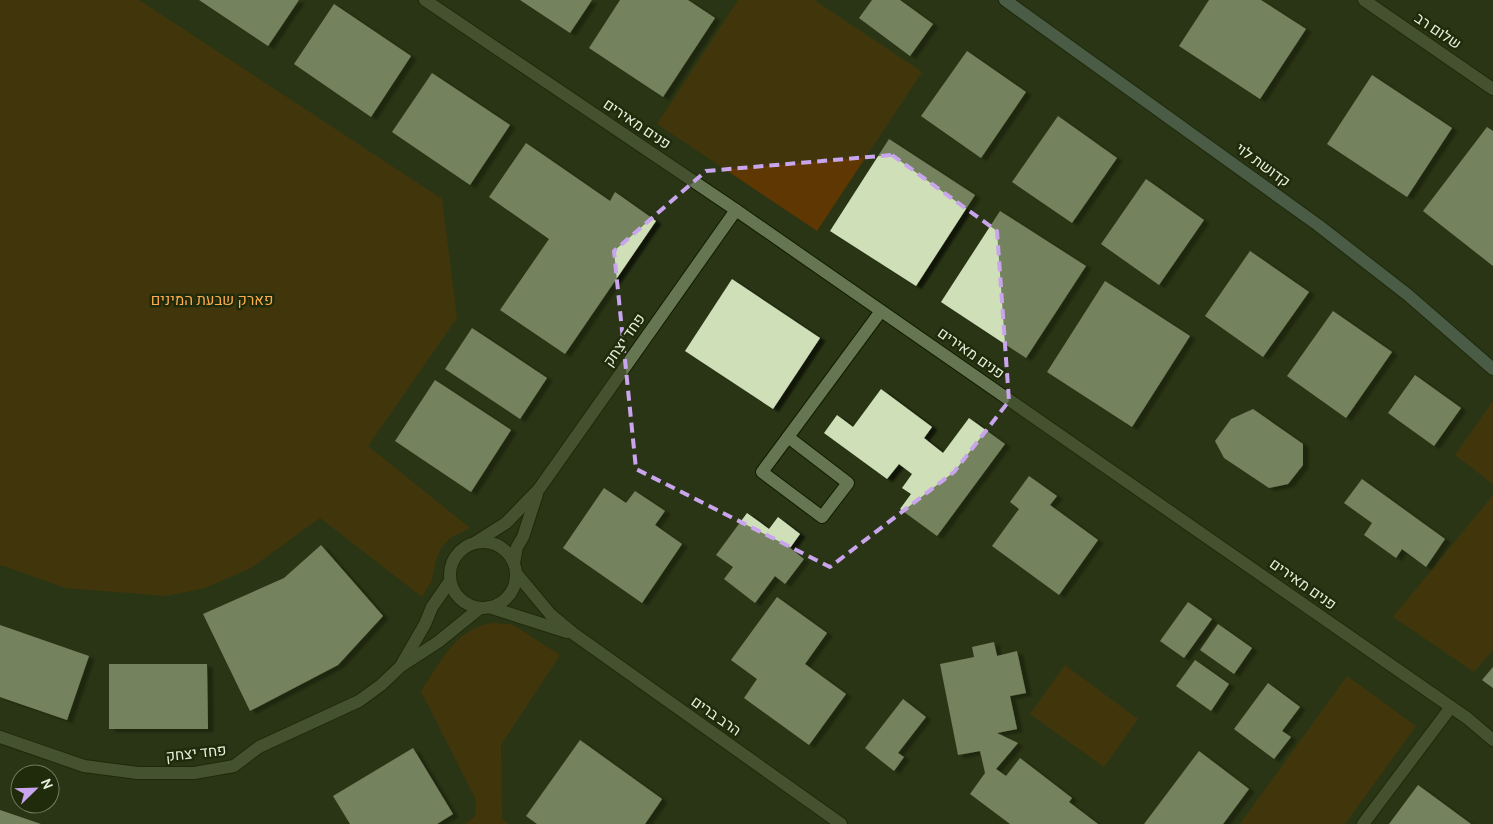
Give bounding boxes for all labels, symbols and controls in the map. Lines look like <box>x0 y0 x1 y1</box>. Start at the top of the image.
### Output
street label: שלום רב <box>1411 9 1465 53</box>
street label: פנים מאירים <box>600 95 674 153</box>
street label: קדושת לוי <box>1232 139 1294 191</box>
park label: פארק שבעת המינים <box>151 291 273 309</box>
street label: פחד יצחק <box>599 310 649 370</box>
street label: פנים מאירים <box>934 323 1008 383</box>
street label: פנים מאירים <box>1266 554 1340 614</box>
street label: הרב ברים <box>688 692 744 740</box>
street label: פחד יצחק <box>165 741 227 765</box>
north arrow <box>10 764 60 814</box>
text: N <box>37 776 57 792</box>

